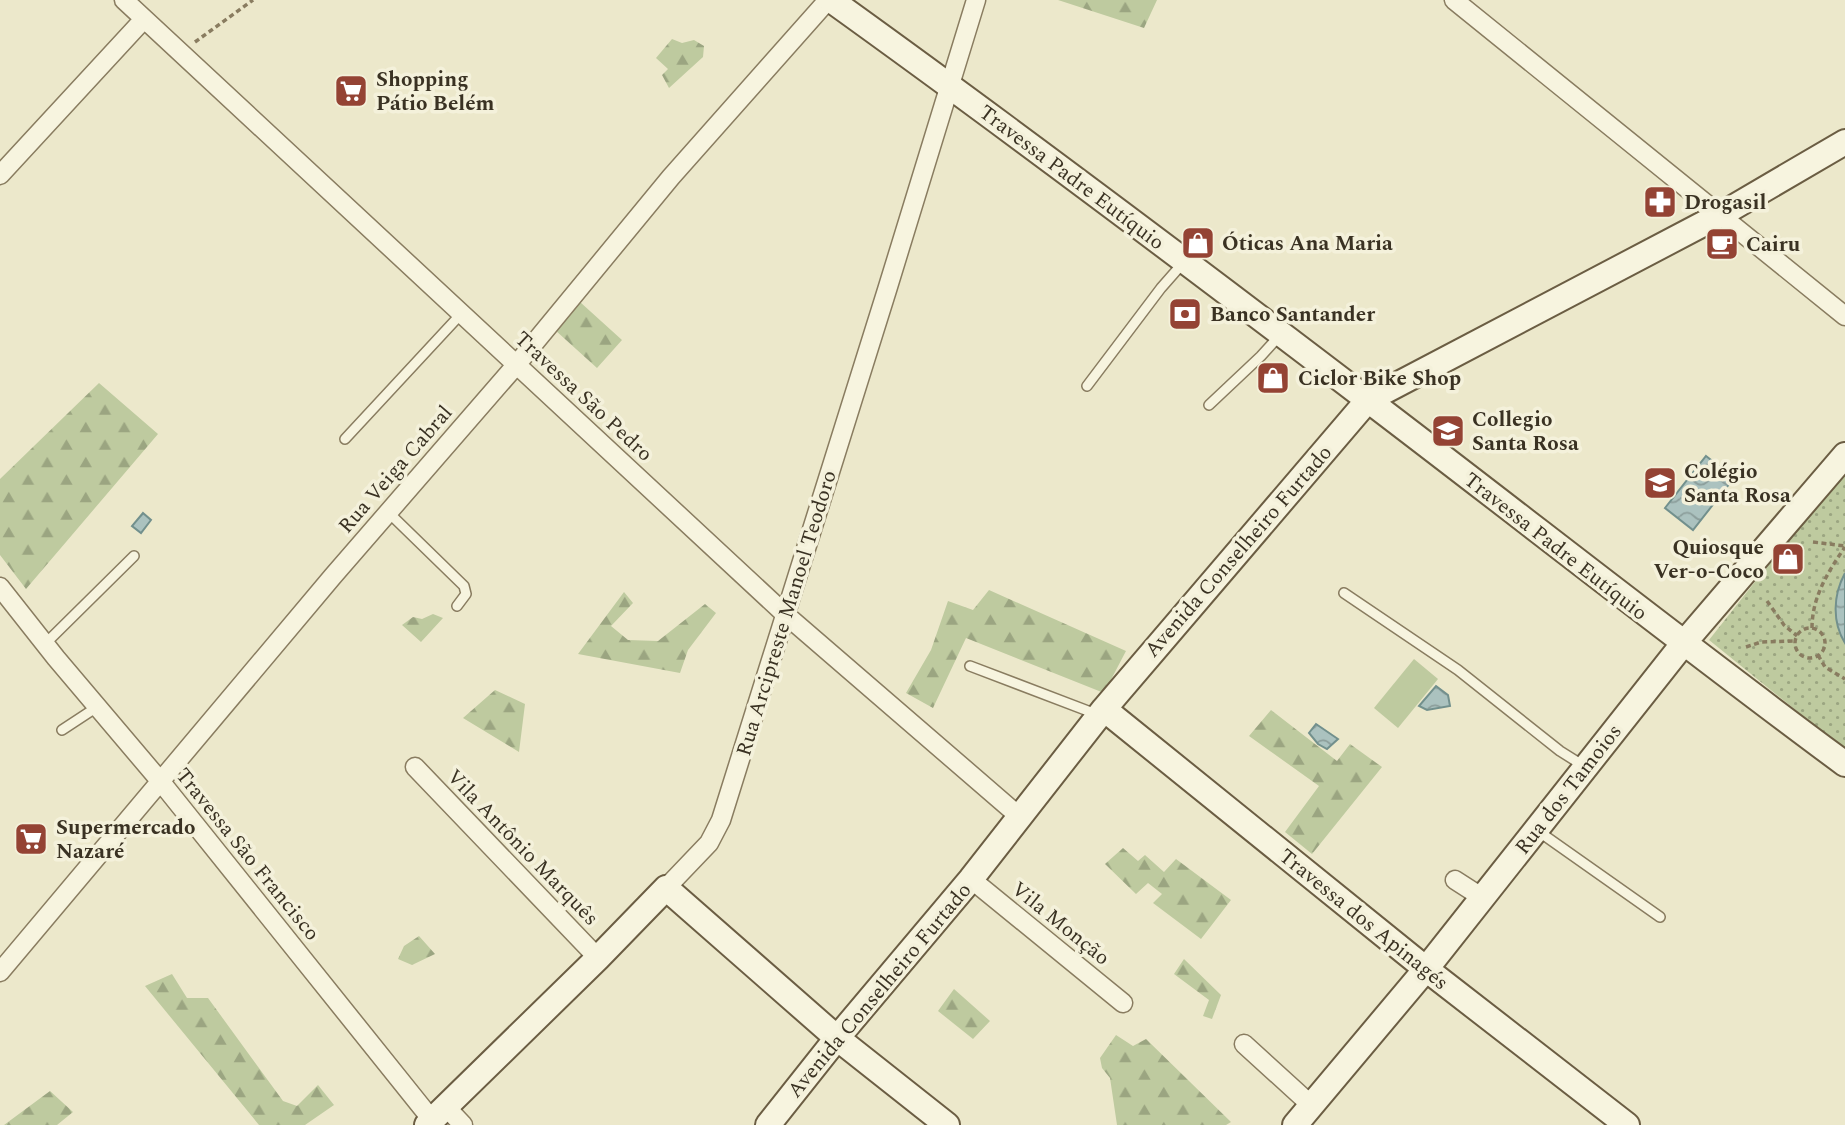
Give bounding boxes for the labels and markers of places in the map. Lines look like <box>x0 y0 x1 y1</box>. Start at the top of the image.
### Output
place label: Shopping Pátio Belém <box>376 64 495 120</box>
supermarket icon: Shopping Pátio Belém <box>332 72 370 110</box>
pharmacy icon: Drogasil <box>1641 183 1679 221</box>
place label: Drogasil <box>1684 187 1767 219</box>
shop icon: Óticas Ana Maria <box>1179 224 1217 262</box>
cafe icon: Cairu <box>1703 225 1741 263</box>
place label: Óticas Ana Maria <box>1222 228 1393 260</box>
place label: Cairu <box>1746 229 1801 261</box>
bank icon: Banco Santander <box>1166 295 1204 333</box>
place label: Banco Santander <box>1210 299 1375 331</box>
shop icon: Ciclor Bike Shop <box>1254 359 1292 397</box>
place label: Ciclor Bike Shop <box>1298 363 1461 395</box>
place label: Collegio Santa Rosa <box>1472 404 1579 460</box>
school or university icon: Collegio Santa Rosa <box>1429 412 1467 450</box>
place label: Colégio Santa Rosa <box>1684 456 1791 512</box>
school or university icon: Colégio Santa Rosa <box>1641 464 1679 502</box>
place label: Quiosque Ver-o-Coco <box>1654 532 1764 588</box>
shop icon: Quiosque Ver-o-Coco <box>1769 540 1807 578</box>
place label: Supermercado Nazaré <box>56 812 195 868</box>
supermarket icon: Supermercado Nazaré <box>12 820 50 858</box>

